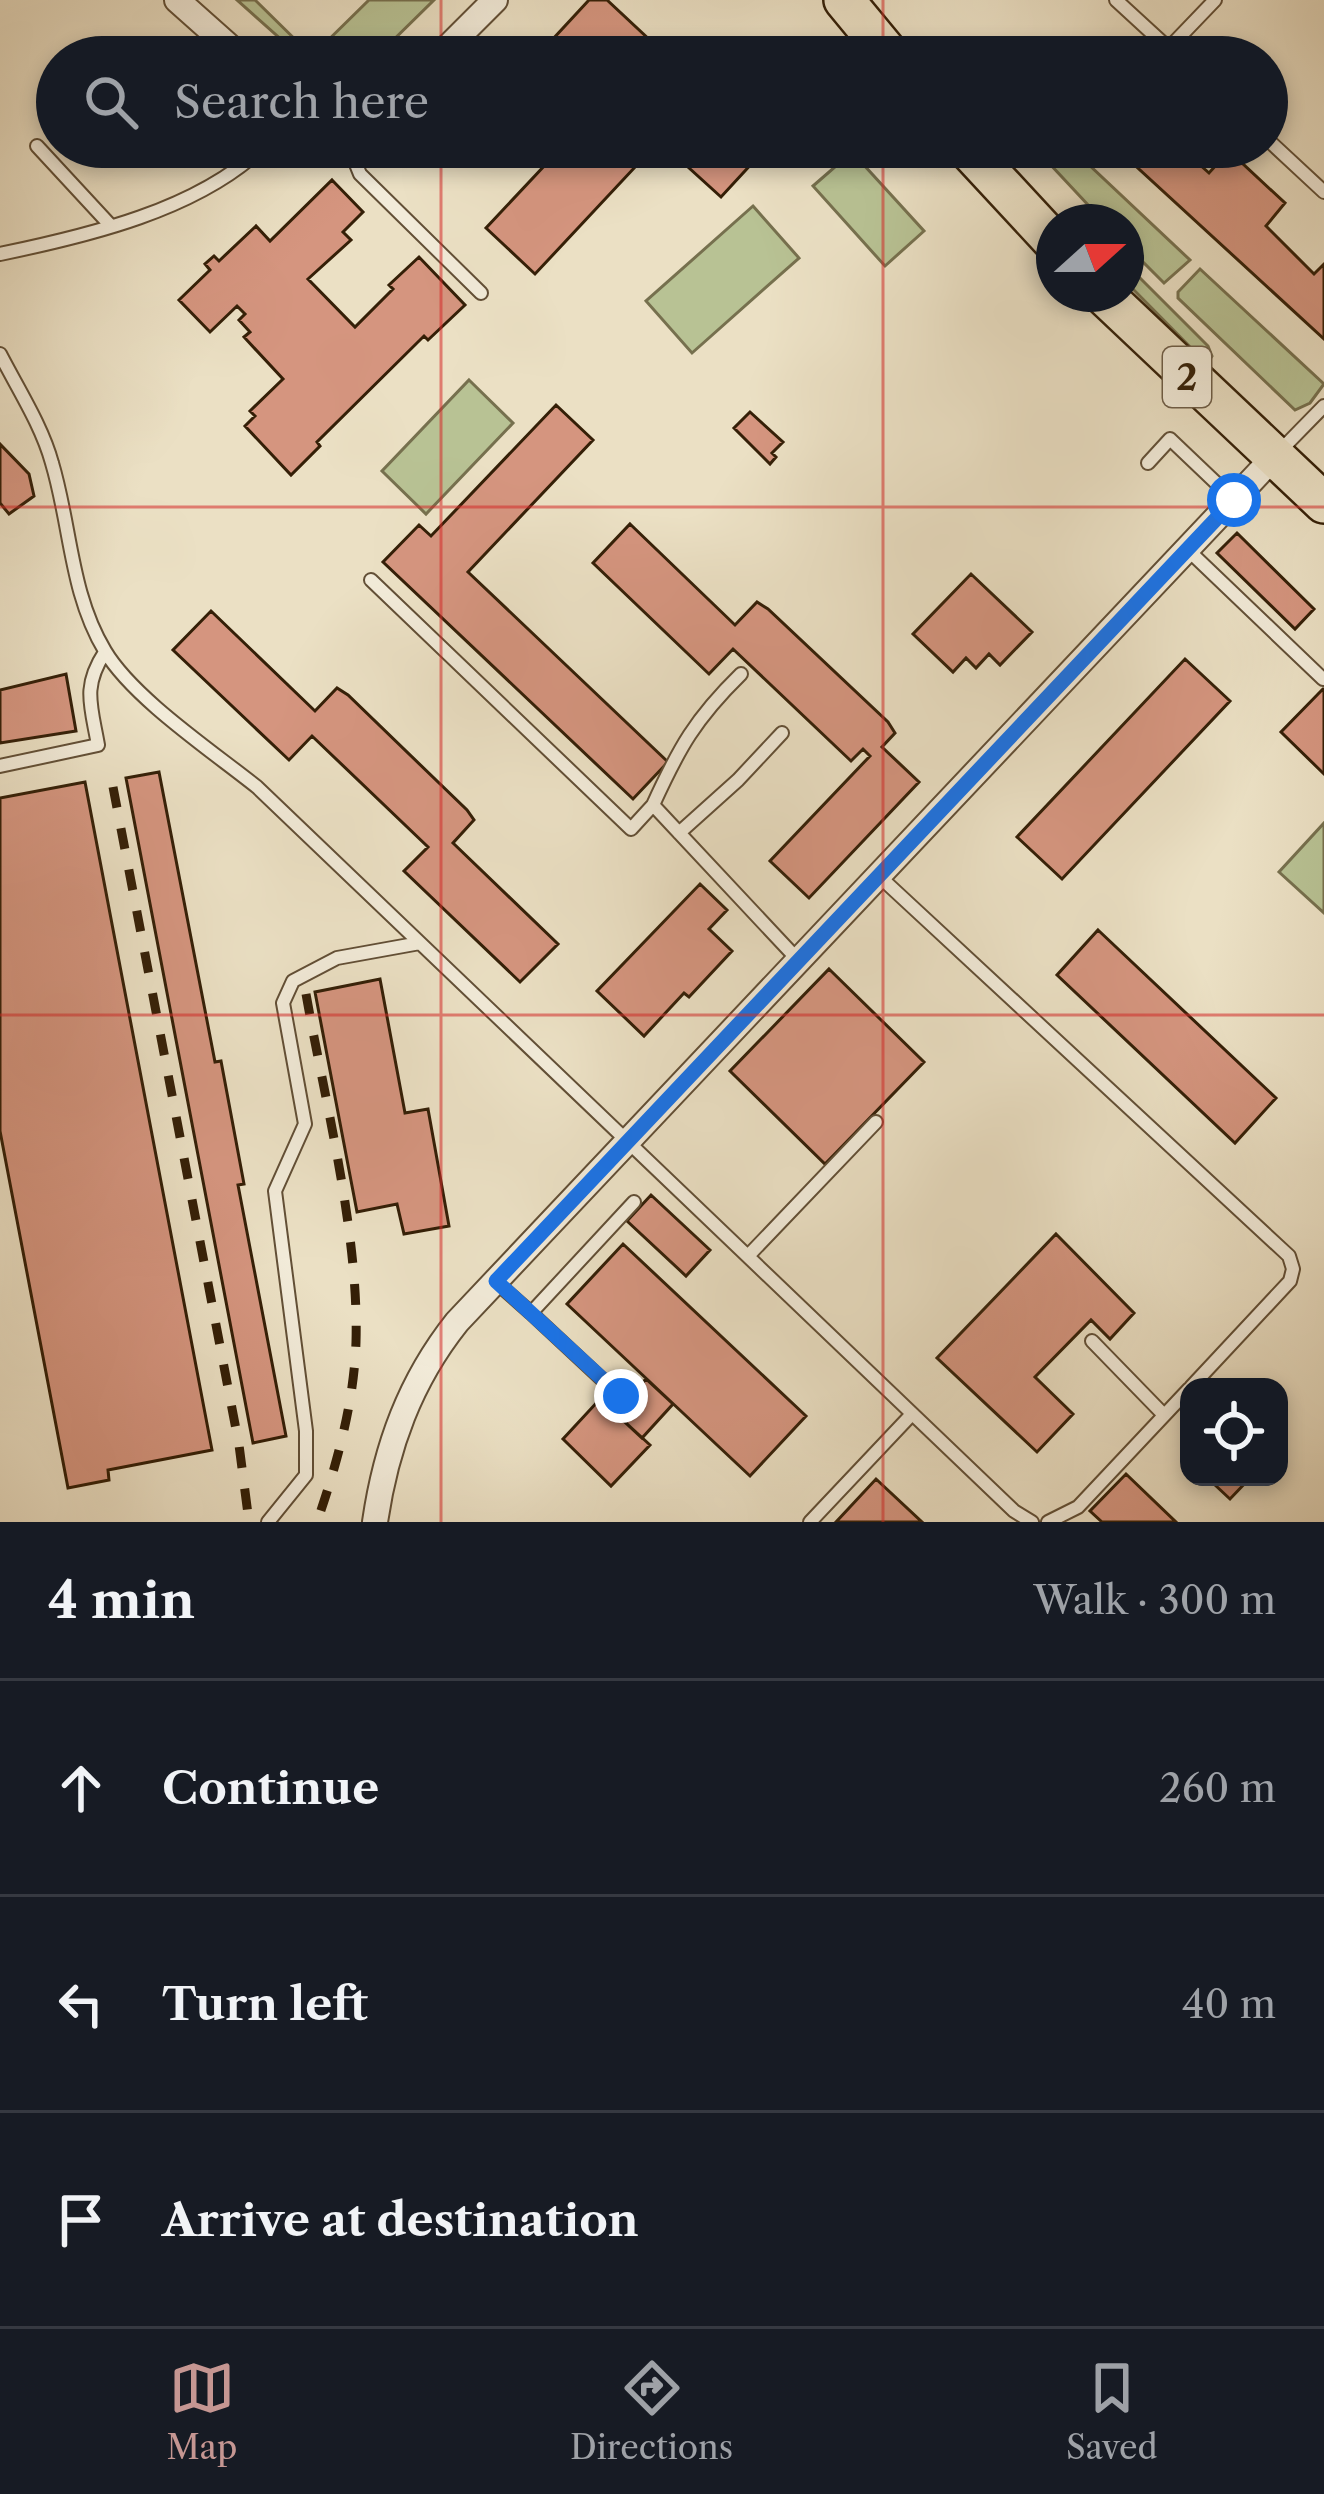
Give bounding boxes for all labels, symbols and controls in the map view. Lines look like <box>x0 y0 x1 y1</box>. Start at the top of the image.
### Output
search box <box>36 36 1288 168</box>
icon: search <box>78 69 144 135</box>
text: Search here <box>174 74 429 130</box>
north arrow <box>1036 204 1144 312</box>
road number: 2 <box>1163 347 1211 407</box>
route start <box>1207 473 1261 527</box>
route end <box>594 1369 648 1423</box>
map controls <box>1180 1378 1288 1486</box>
button: locate <box>1180 1378 1288 1486</box>
text: 4 min <box>48 1569 195 1631</box>
text: Walk · 300 m <box>1033 1576 1276 1624</box>
icon: ahead <box>48 1755 114 1821</box>
text: Continue <box>162 1760 379 1816</box>
text: 260 m <box>1159 1764 1276 1812</box>
icon: left <box>48 1971 114 2037</box>
text: Turn left <box>162 1976 368 2032</box>
text: 40 m <box>1182 1980 1276 2028</box>
icon: arrive <box>48 2187 114 2253</box>
text: Arrive at destination <box>162 2192 639 2248</box>
tab: Map <box>166 2355 237 2468</box>
tab: Directions <box>570 2355 733 2468</box>
tab: Saved <box>1066 2355 1158 2468</box>

